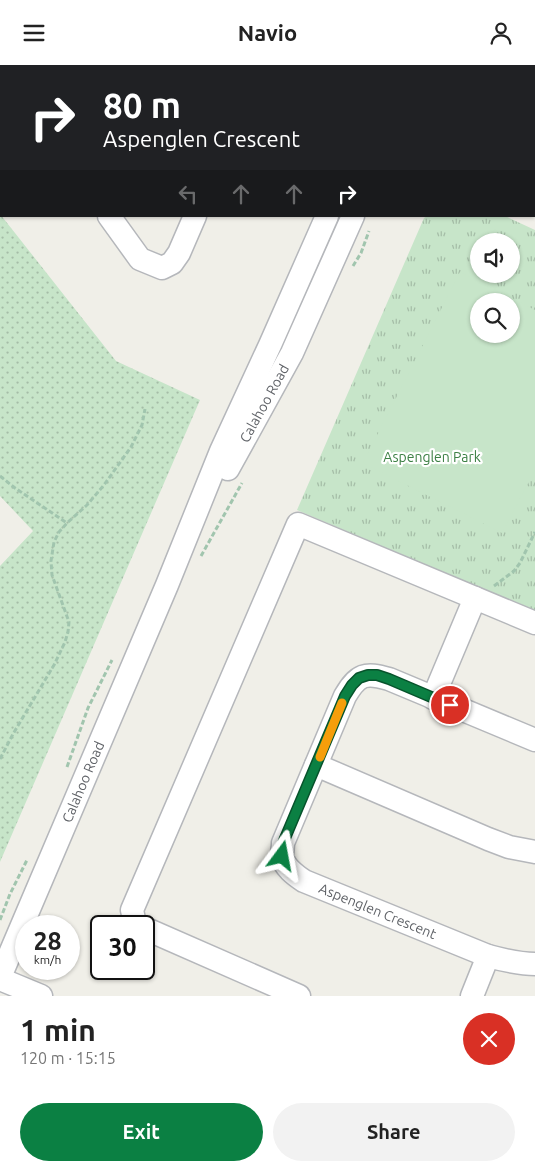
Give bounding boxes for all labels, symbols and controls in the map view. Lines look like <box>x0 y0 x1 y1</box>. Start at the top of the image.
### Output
icon: menu <box>20 19 48 47</box>
icon: person <box>487 19 515 47</box>
text: Navio <box>238 20 297 45</box>
icon: right <box>20 85 85 150</box>
text: 80 m <box>103 85 181 125</box>
text: Aspenglen Crescent <box>103 126 300 151</box>
icon: left <box>174 180 202 208</box>
icon: ahead <box>227 180 255 208</box>
icon: ahead <box>280 180 308 208</box>
icon: right <box>333 180 361 208</box>
map controls <box>470 233 520 343</box>
button: sound <box>470 233 520 283</box>
button: search <box>470 293 520 343</box>
street label: Calahoo Road <box>236 362 292 445</box>
park label: Aspenglen Park <box>383 449 481 465</box>
pin <box>429 684 471 726</box>
icon: arrive <box>436 691 464 719</box>
street label: Calahoo Road <box>59 739 107 825</box>
position arrow <box>255 829 307 881</box>
street label: Aspenglen Crescent <box>317 880 439 942</box>
speed limit sign: 30 <box>90 915 155 980</box>
text: 28 <box>33 927 62 955</box>
text: km/h <box>34 953 61 966</box>
text: 1 min <box>20 1013 96 1047</box>
button: close <box>463 1013 515 1065</box>
text: 120 m · 15:15 <box>20 1049 116 1067</box>
button: Exit <box>20 1103 263 1161</box>
button: Share <box>273 1103 515 1161</box>

